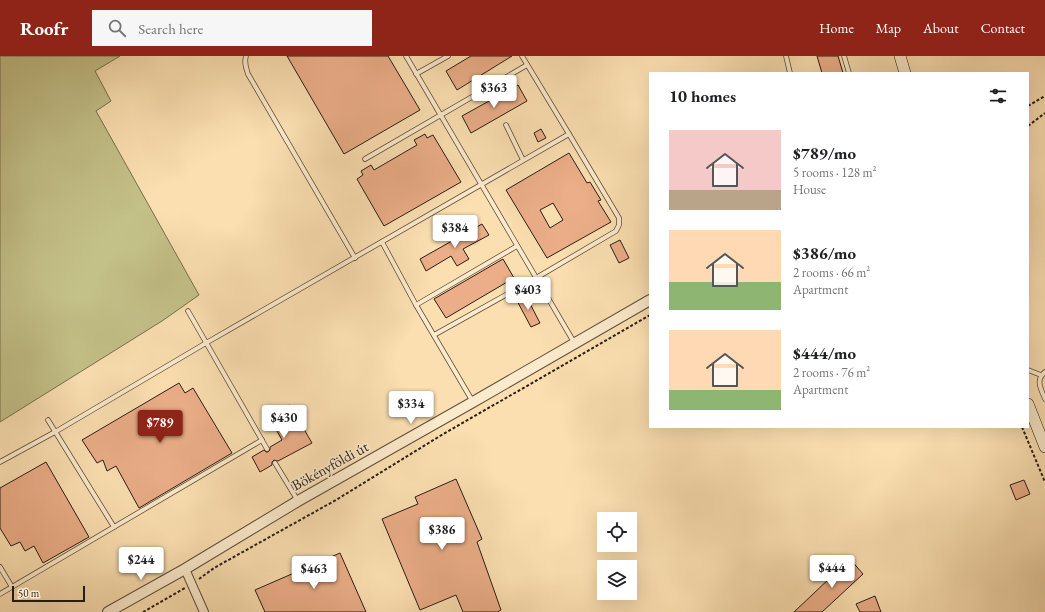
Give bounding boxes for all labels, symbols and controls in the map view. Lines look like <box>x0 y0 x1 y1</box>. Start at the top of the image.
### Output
search box <box>92 10 372 46</box>
text: Roofr <box>20 16 68 41</box>
icon: search <box>106 17 128 39</box>
text: Search here <box>138 19 203 38</box>
text: Home <box>819 19 854 37</box>
text: Map <box>876 19 901 37</box>
text: About <box>923 19 959 37</box>
text: Contact <box>981 19 1025 37</box>
pin: $363 <box>470 75 518 109</box>
text: $363 <box>481 79 507 96</box>
text: 10 homes <box>669 85 736 107</box>
icon: filters <box>987 85 1009 107</box>
text: $789/mo <box>793 142 856 164</box>
icon: home <box>701 146 749 194</box>
text: 5 rooms · 128 m² <box>793 164 877 181</box>
text: House <box>793 181 826 198</box>
pin: $384 <box>431 215 479 249</box>
text: $384 <box>442 219 468 236</box>
text: $386/mo <box>793 242 856 264</box>
icon: home <box>701 246 749 294</box>
text: 2 rooms · 66 m² <box>793 264 870 281</box>
pin: $403 <box>504 277 552 311</box>
text: $403 <box>515 281 541 298</box>
text: Apartment <box>793 281 848 298</box>
text: $444/mo <box>793 342 856 364</box>
icon: home <box>701 346 749 394</box>
text: 2 rooms · 76 m² <box>793 364 870 381</box>
text: Apartment <box>793 381 848 398</box>
pin: $334 <box>387 391 435 425</box>
text: $334 <box>398 395 424 412</box>
pin: $430 <box>260 405 308 439</box>
text: $430 <box>271 409 297 426</box>
pin: $789 <box>136 410 184 444</box>
text: $789 <box>147 414 173 431</box>
street label: Bökényföldi út <box>288 437 372 494</box>
map controls <box>597 512 637 600</box>
button: locate <box>597 512 637 552</box>
pin: $386 <box>418 517 466 551</box>
text: $386 <box>429 521 455 538</box>
pin: $244 <box>117 547 165 581</box>
text: $244 <box>128 551 154 568</box>
pin: $444 <box>808 555 856 589</box>
pin: $463 <box>290 556 338 590</box>
text: $444 <box>819 559 845 576</box>
text: $463 <box>301 560 327 577</box>
button: layers <box>597 560 637 600</box>
scale bar <box>12 584 85 603</box>
text: 50 m <box>18 586 39 600</box>

